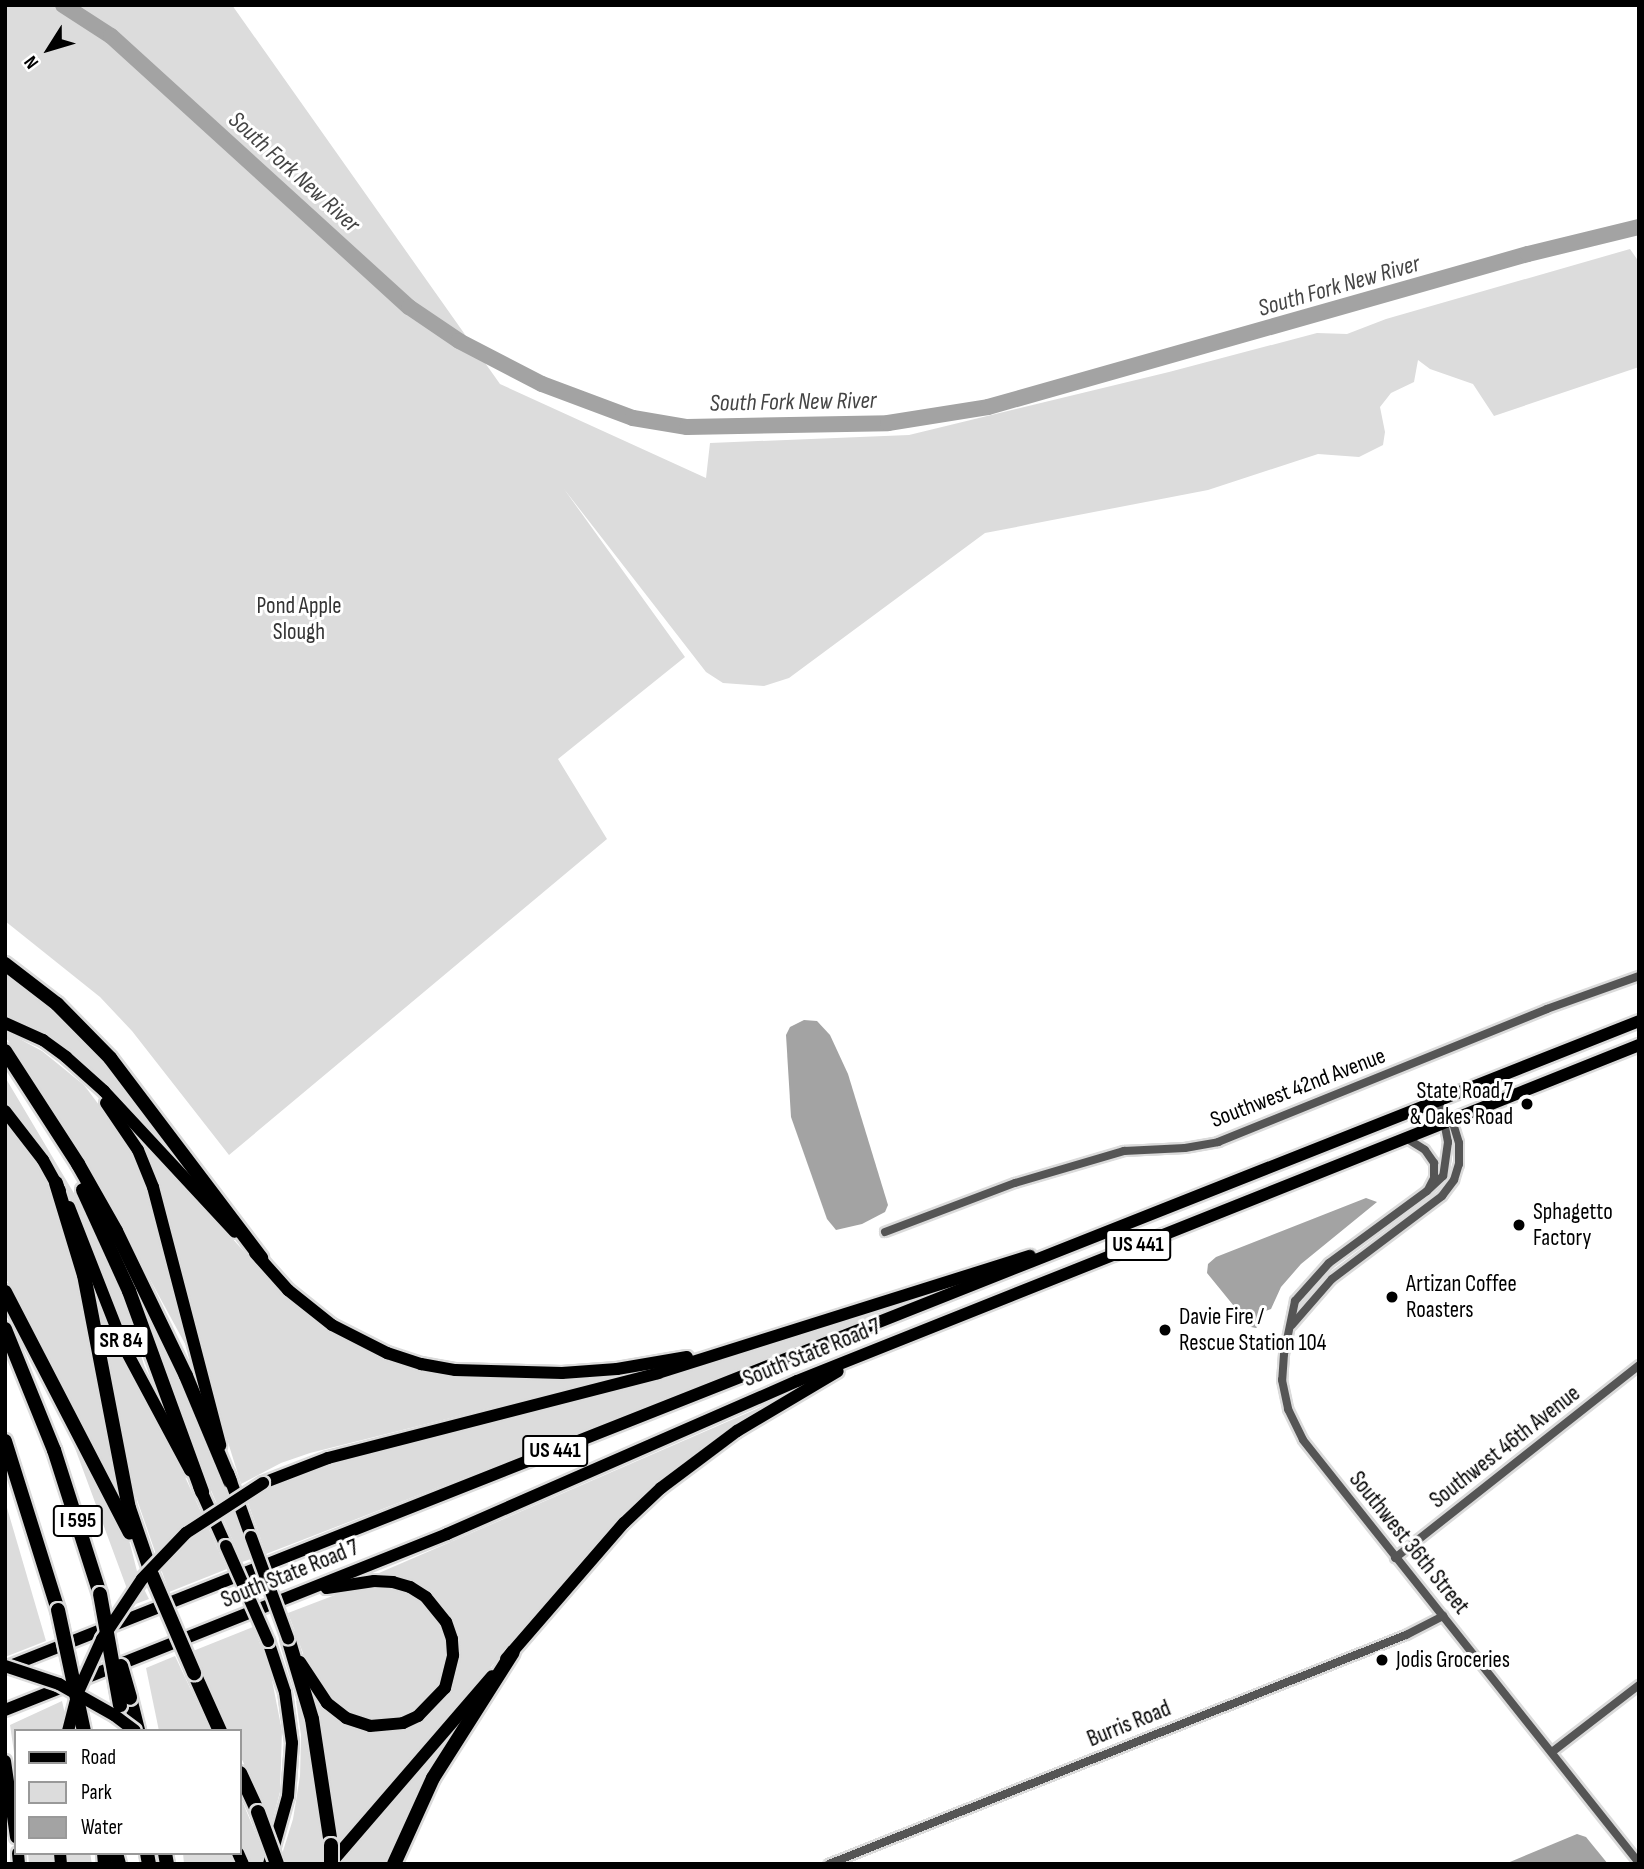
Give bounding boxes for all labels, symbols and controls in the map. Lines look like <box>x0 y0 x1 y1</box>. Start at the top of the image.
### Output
north arrow <box>14 14 84 84</box>
text: N <box>20 51 44 73</box>
water label: South Fork New River <box>222 105 366 239</box>
water label: South Fork New River <box>1255 249 1423 323</box>
water label: South Fork New River <box>709 386 877 418</box>
park label: Pond Apple Slough <box>256 592 342 646</box>
street label: Southwest 42nd Avenue <box>1207 1042 1389 1134</box>
place label: State Road 7 & Oakes Road <box>1410 1077 1513 1131</box>
marker: State Road 7 & Oakes Road <box>1519 1096 1535 1112</box>
place label: Sphagetto Factory <box>1533 1198 1613 1252</box>
marker: Sphagetto Factory <box>1511 1217 1527 1233</box>
road number: US 441 <box>1105 1228 1171 1262</box>
place label: Artizan Coffee Roasters <box>1406 1270 1517 1324</box>
marker: Artizan Coffee Roasters <box>1384 1289 1400 1305</box>
place label: Davie Fire / Rescue Station 104 <box>1179 1303 1326 1357</box>
street label: South State Road 7 <box>739 1313 885 1393</box>
marker: Davie Fire / Rescue Station 104 <box>1157 1322 1173 1338</box>
road number: SR 84 <box>91 1324 151 1358</box>
street label: Southwest 46th Avenue <box>1424 1380 1586 1514</box>
road number: US 441 <box>522 1434 588 1468</box>
street label: Southwest 36th Street <box>1343 1466 1475 1620</box>
road number: I 595 <box>52 1504 104 1538</box>
street label: South State Road 7 <box>217 1534 363 1614</box>
place label: Jodis Groceries <box>1396 1646 1510 1674</box>
marker: Jodis Groceries <box>1374 1652 1390 1668</box>
street label: Burris Road <box>1083 1695 1175 1753</box>
legend <box>14 1729 242 1855</box>
text: Road <box>81 1745 116 1770</box>
text: Park <box>81 1780 112 1805</box>
text: Water <box>81 1815 123 1840</box>

